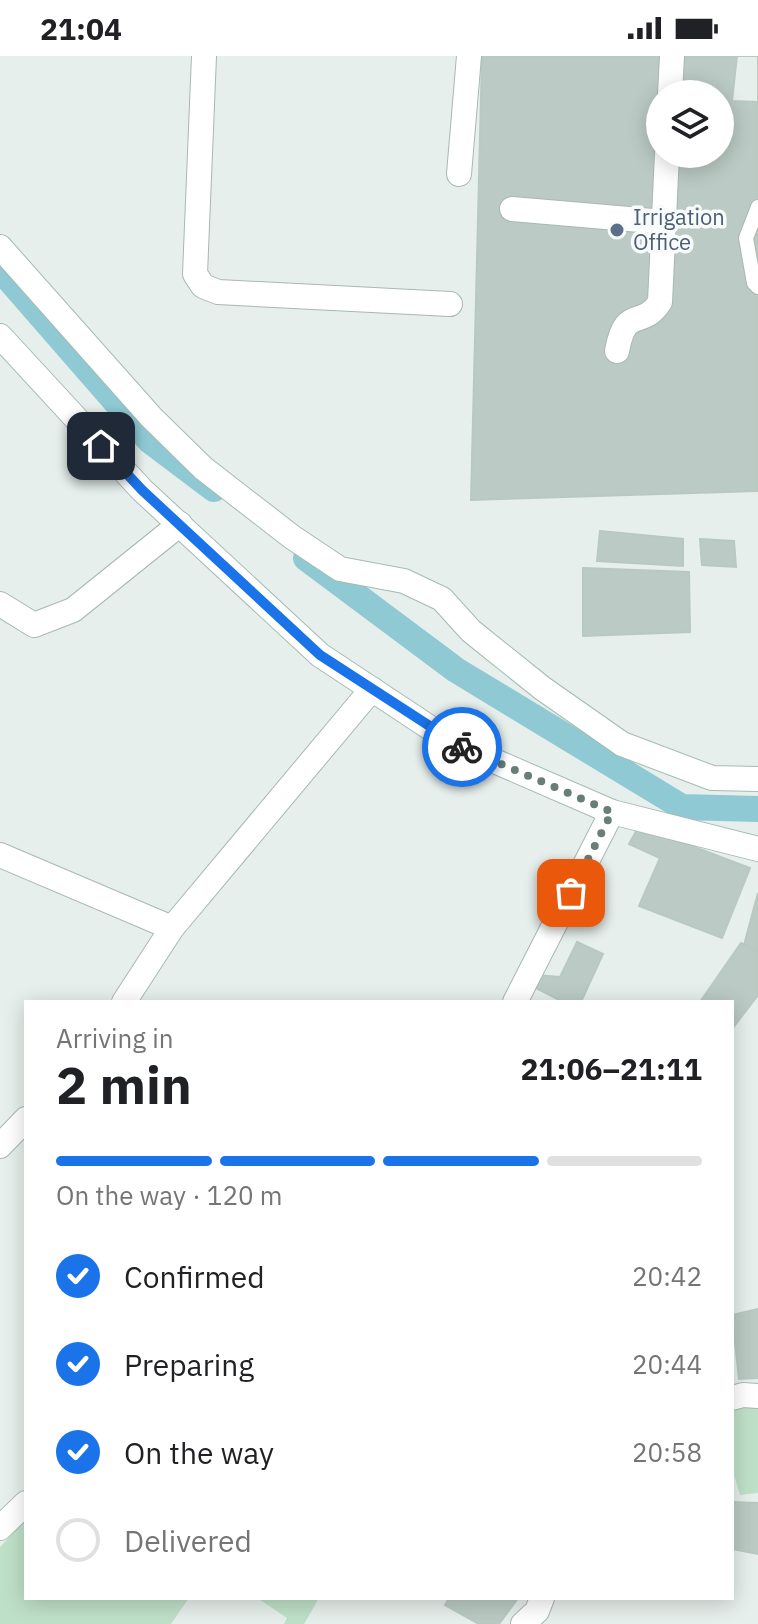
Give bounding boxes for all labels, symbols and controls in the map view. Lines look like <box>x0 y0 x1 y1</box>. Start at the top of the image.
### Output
text: 21:04 <box>40 9 122 48</box>
map controls <box>646 80 734 168</box>
button: layers <box>646 80 734 168</box>
place label: Irrigation Office <box>633 202 725 256</box>
marker: Irrigation Office <box>608 221 626 239</box>
pin <box>67 412 135 480</box>
icon: home <box>79 424 123 468</box>
courier <box>422 707 502 787</box>
icon: bike <box>440 725 484 769</box>
pin <box>537 859 605 927</box>
icon: bag <box>549 871 593 915</box>
text: Arriving in <box>56 1021 173 1055</box>
text: 21:06–21:11 <box>521 1049 702 1088</box>
text: 2 min <box>56 1051 192 1118</box>
text: On the way · 120 m <box>56 1178 282 1212</box>
icon: check <box>56 1254 100 1298</box>
text: Confirmed <box>124 1257 265 1296</box>
text: 20:42 <box>632 1259 702 1293</box>
icon: check <box>56 1342 100 1386</box>
text: Preparing <box>124 1345 254 1384</box>
text: 20:44 <box>632 1347 702 1381</box>
icon: check <box>56 1430 100 1474</box>
text: On the way <box>124 1433 274 1472</box>
text: 20:58 <box>632 1435 702 1469</box>
text: Delivered <box>124 1521 252 1560</box>

